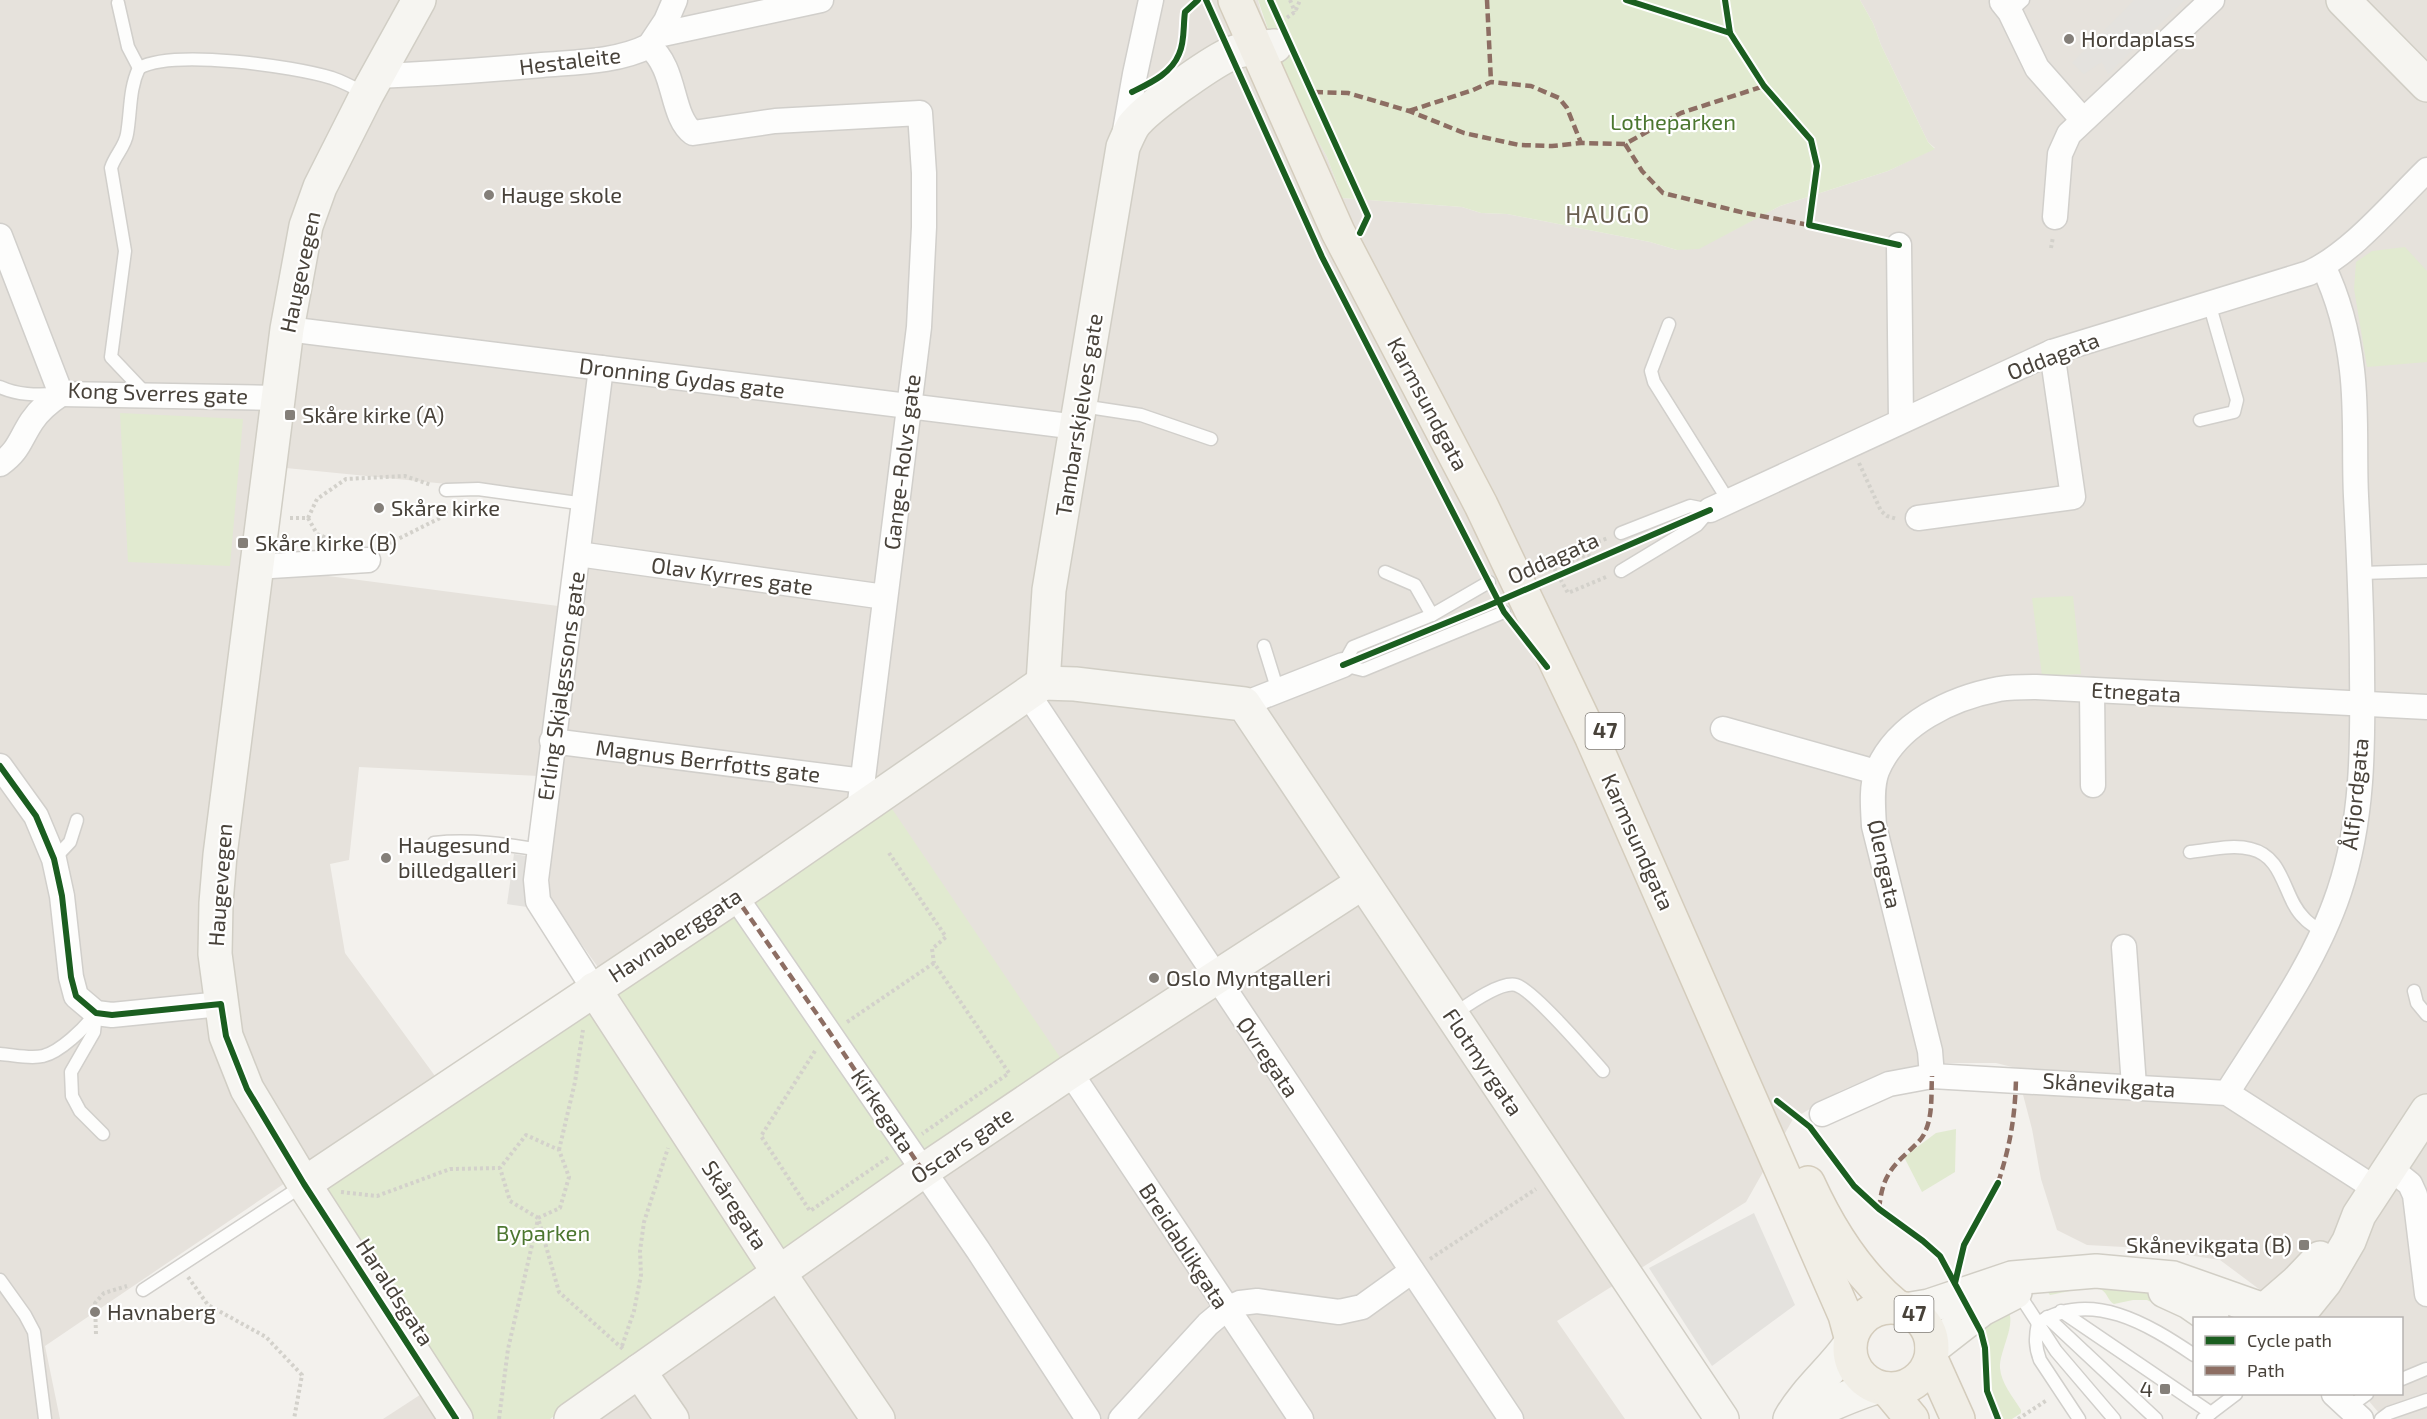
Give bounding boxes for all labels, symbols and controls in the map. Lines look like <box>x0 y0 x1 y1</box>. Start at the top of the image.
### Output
place label: Hordaplass <box>2081 25 2195 51</box>
marker: Hordaplass <box>2062 32 2076 46</box>
street label: Hestaleite <box>518 41 622 79</box>
park label: Lotheparken <box>1610 108 1736 134</box>
place label: Hauge skole <box>501 181 622 207</box>
marker: Hauge skole <box>482 188 496 202</box>
district label: HAUGO <box>1565 199 1651 228</box>
street label: Haugevegen <box>273 209 325 335</box>
street label: Tambarskjelves gate <box>1049 312 1108 518</box>
street label: Oddagata <box>2003 326 2102 385</box>
street label: Karmsundgata <box>1383 333 1475 475</box>
street label: Dronning Gydas gate <box>578 351 787 403</box>
street label: Gange-Rolvs gate <box>877 373 925 551</box>
street label: Kong Sverres gate <box>67 376 249 408</box>
place label: Skåre kirke (A) <box>302 401 444 427</box>
marker: Skåre kirke (A) <box>283 408 297 422</box>
place label: Skåre kirke <box>391 494 500 520</box>
marker: Skåre kirke <box>372 501 386 515</box>
street label: Oddagata <box>1503 526 1602 589</box>
place label: Skåre kirke (B) <box>255 529 397 555</box>
marker: Skåre kirke (B) <box>236 536 250 550</box>
street label: Olav Kyrres gate <box>650 551 815 599</box>
street label: Erling Skjalgssons gate <box>531 570 590 802</box>
street label: Etnegata <box>2090 676 2182 706</box>
road number: 47 <box>1586 713 1624 749</box>
street label: Magnus Berrføtts gate <box>594 733 822 787</box>
street label: Ålfjordgata <box>2335 737 2374 851</box>
street label: Karmsundgata <box>1597 769 1681 914</box>
street label: Ølengata <box>1864 817 1908 911</box>
street label: Haugevegen <box>202 822 236 947</box>
place label: Haugesund billedgalleri <box>398 831 517 882</box>
marker: Haugesund billedgalleri <box>379 851 393 865</box>
street label: Havnaberggata <box>603 882 746 987</box>
place label: Oslo Myntgalleri <box>1166 964 1331 990</box>
marker: Oslo Myntgalleri <box>1147 971 1161 985</box>
street label: Flotmyrgata <box>1438 1003 1529 1120</box>
street label: Øvregata <box>1233 1011 1305 1102</box>
street label: Kirkegata <box>847 1064 921 1157</box>
street label: Skånevikgata <box>2042 1066 2176 1102</box>
street label: Oscars gate <box>905 1100 1018 1188</box>
street label: Skåregata <box>698 1155 774 1254</box>
street label: Breidablikgata <box>1135 1178 1235 1313</box>
park label: Byparken <box>496 1219 590 1245</box>
place label: Skånevikgata (B) <box>2126 1231 2292 1257</box>
street label: Haraldsgata <box>352 1233 440 1350</box>
marker: Skånevikgata (B) <box>2297 1238 2311 1252</box>
road number: 47 <box>1894 1296 1934 1332</box>
place label: Havnaberg <box>107 1298 216 1324</box>
marker: Havnaberg <box>88 1305 102 1319</box>
legend <box>2193 1317 2403 1395</box>
text: Cycle path <box>2247 1329 2332 1351</box>
text: Path <box>2247 1359 2285 1381</box>
place label: 4 <box>2139 1375 2153 1401</box>
marker: 4 <box>2158 1382 2172 1396</box>

